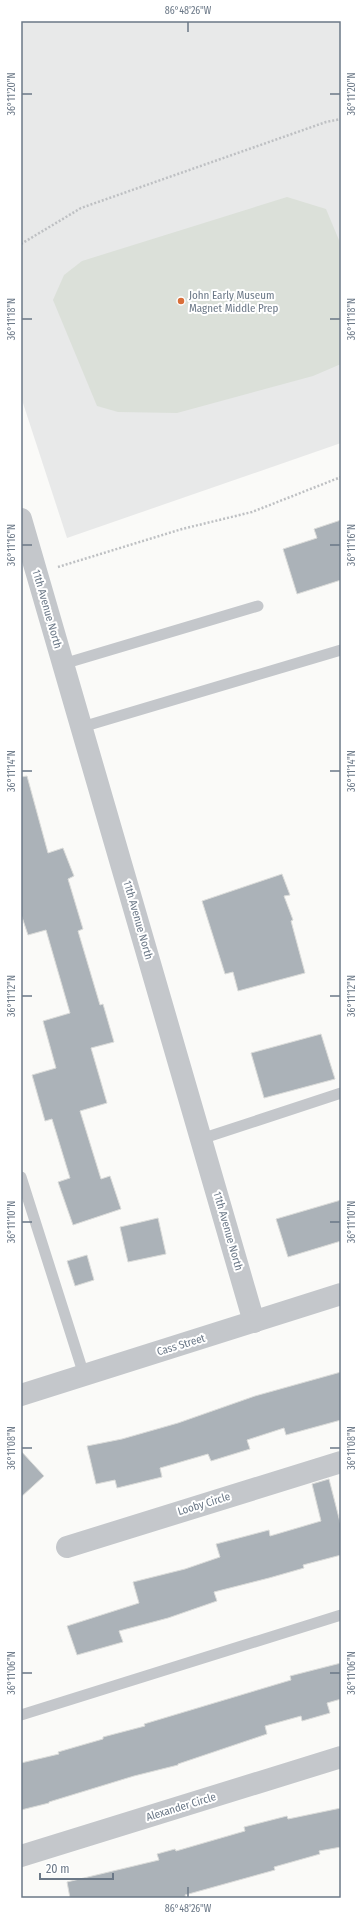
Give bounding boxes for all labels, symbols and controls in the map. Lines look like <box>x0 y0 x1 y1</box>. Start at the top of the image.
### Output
text: 86°48'26"W <box>165 5 212 17</box>
text: 36°11'20"N <box>6 72 18 116</box>
text: 36°11'20"N <box>346 72 358 116</box>
place label: John Early Museum Magnet Middle Prep <box>189 289 278 315</box>
marker: John Early Museum Magnet Middle Prep <box>176 296 186 306</box>
text: 36°11'18"N <box>6 298 18 340</box>
text: 36°11'18"N <box>346 298 358 340</box>
text: 36°11'16"N <box>6 524 18 566</box>
text: 36°11'16"N <box>346 524 358 566</box>
street label: 11th Avenue North <box>29 568 65 650</box>
text: 36°11'14"N <box>6 750 18 792</box>
text: 36°11'14"N <box>346 750 358 792</box>
street label: 11th Avenue North <box>120 879 156 961</box>
text: 36°11'12"N <box>6 975 18 1017</box>
text: 36°11'12"N <box>346 975 358 1017</box>
street label: 11th Avenue North <box>210 1190 246 1272</box>
text: 36°11'10"N <box>6 1201 18 1243</box>
text: 36°11'10"N <box>346 1201 358 1243</box>
street label: Cass Street <box>155 1331 207 1358</box>
text: 36°11'08"N <box>6 1426 18 1470</box>
text: 36°11'08"N <box>346 1426 358 1470</box>
street label: Looby Circle <box>176 1490 232 1518</box>
text: 36°11'06"N <box>6 1651 18 1695</box>
text: 36°11'06"N <box>346 1651 358 1695</box>
street label: Alexander Circle <box>144 1790 218 1824</box>
scale bar <box>40 1855 113 1881</box>
text: 20 m <box>46 1862 70 1876</box>
text: 86°48'26"W <box>165 1903 212 1915</box>

